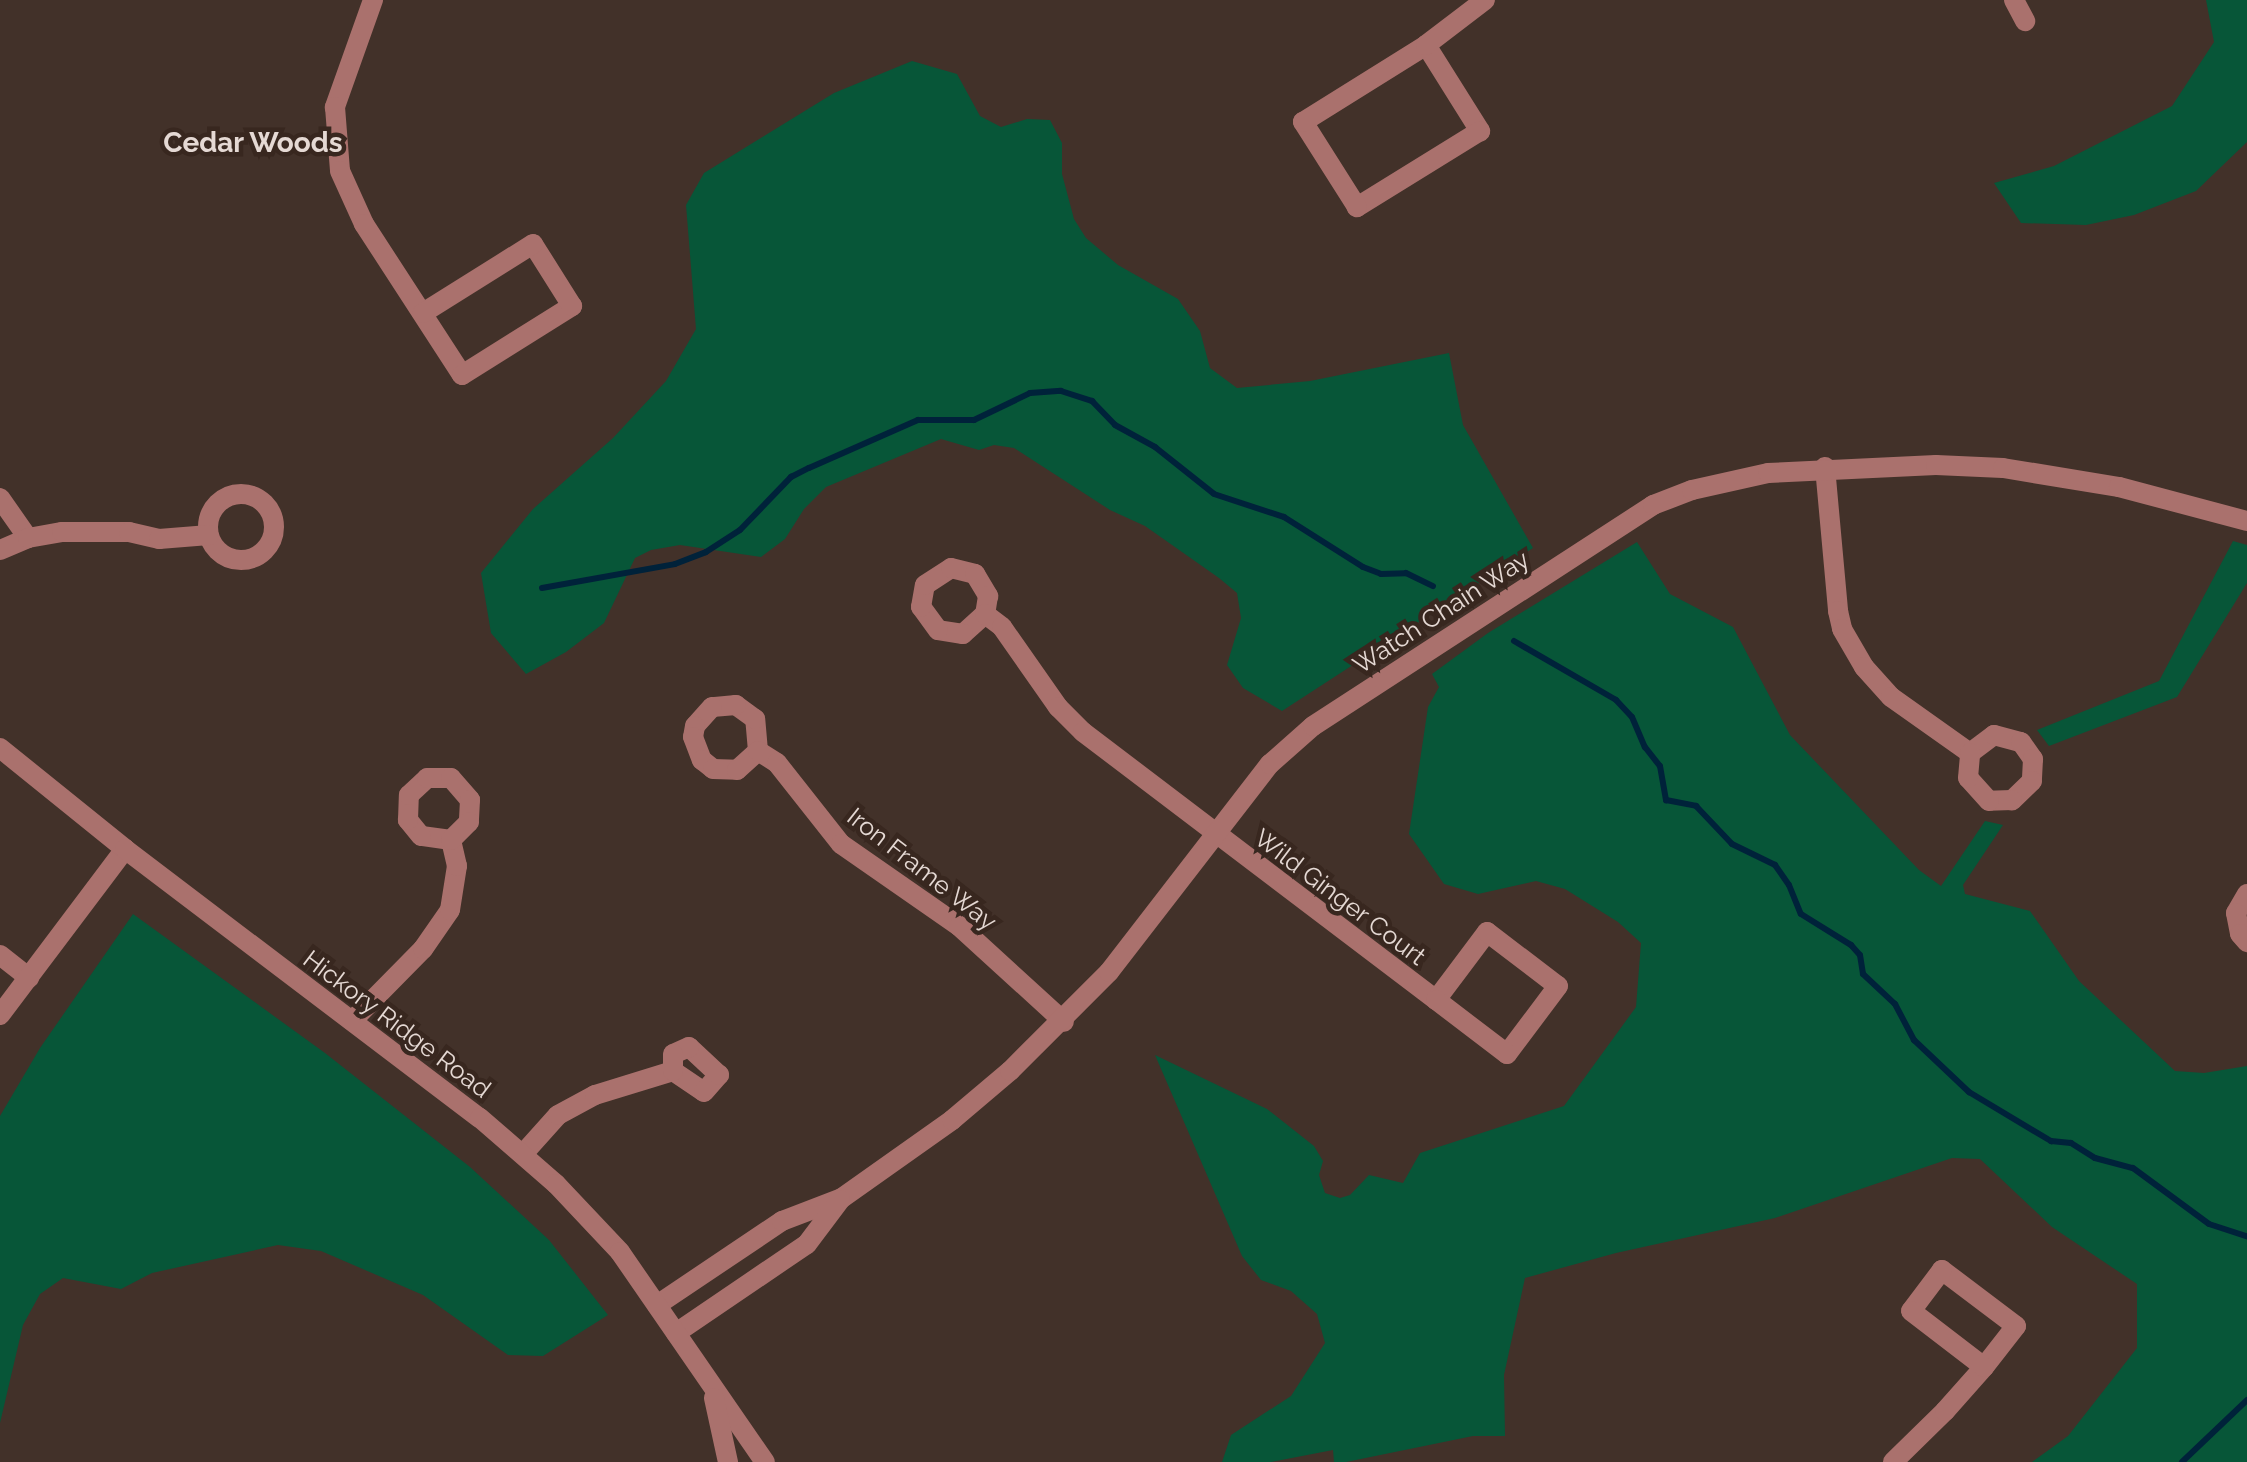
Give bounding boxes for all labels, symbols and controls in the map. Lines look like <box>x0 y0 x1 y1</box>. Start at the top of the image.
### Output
district label: Cedar Woods <box>163 126 343 160</box>
street label: Watch Chain Way <box>1347 544 1535 680</box>
street label: Iron Frame Way <box>841 801 1003 937</box>
street label: Wild Ginger Court <box>1248 823 1432 971</box>
street label: Hickory Ridge Road <box>297 944 497 1104</box>

